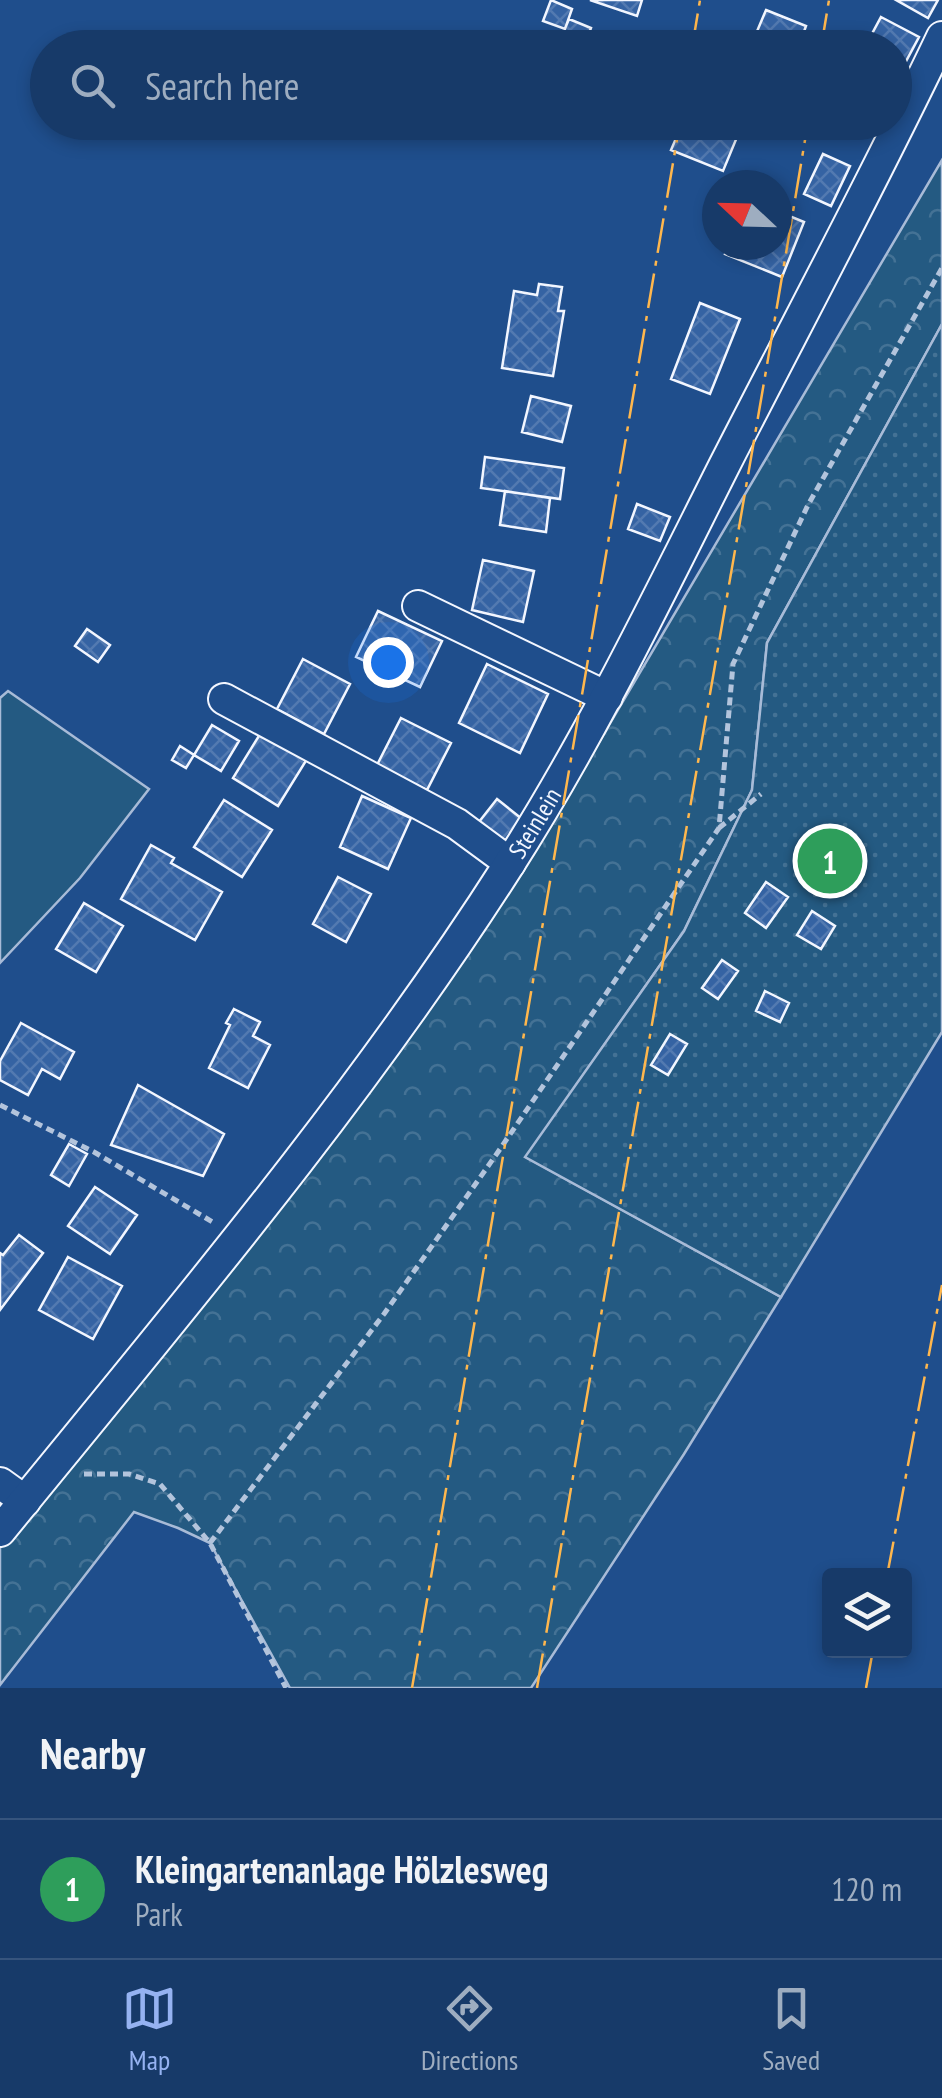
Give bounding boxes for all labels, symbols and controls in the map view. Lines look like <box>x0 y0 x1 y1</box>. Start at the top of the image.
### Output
search box <box>30 30 912 140</box>
icon: search <box>65 58 120 113</box>
text: Search here <box>145 61 299 110</box>
north arrow <box>702 170 792 260</box>
your location <box>363 637 414 688</box>
street label: Steinlein <box>501 782 568 864</box>
pin: 1 <box>798 824 862 898</box>
map controls <box>822 1568 912 1658</box>
button: layers <box>822 1568 912 1658</box>
text: Nearby <box>40 1726 145 1781</box>
text: Kleingartenanlage Hölzlesweg <box>135 1844 549 1893</box>
text: 1 <box>65 1868 80 1910</box>
text: 120 m <box>831 1868 902 1910</box>
text: Park <box>135 1893 183 1935</box>
tab: Map <box>122 1981 177 2078</box>
tab: Directions <box>421 1981 518 2078</box>
tab: Saved <box>762 1981 820 2078</box>

